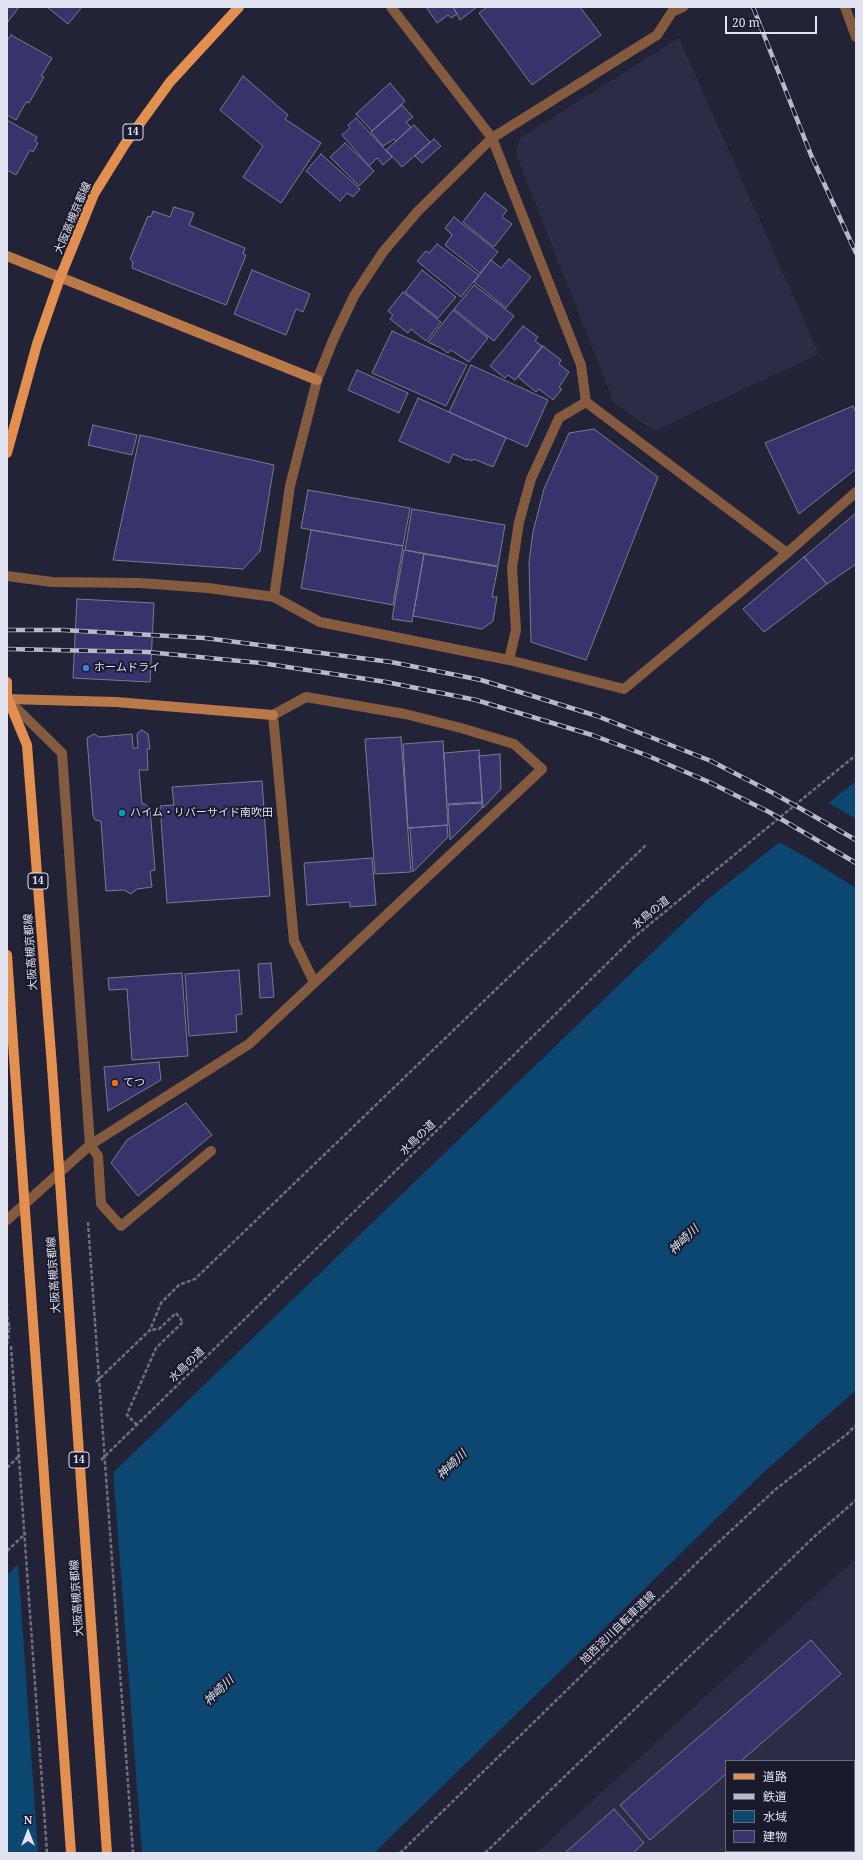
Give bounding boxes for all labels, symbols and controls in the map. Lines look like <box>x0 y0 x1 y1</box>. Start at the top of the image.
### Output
scale bar <box>727 8 819 34</box>
text: 20 m <box>732 14 760 31</box>
road number: 14 <box>123 124 143 140</box>
street label: 大阪高槻京都線 <box>52 180 94 256</box>
place label: ホームドライ <box>94 661 160 675</box>
marker: ホームドライ <box>81 663 91 673</box>
place label: ハイム・リバーサイド南吹田 <box>130 806 273 820</box>
marker: ハイム・リバーサイド南吹田 <box>117 808 127 818</box>
road number: 14 <box>28 873 48 889</box>
street label: 水鳥の道 <box>630 894 672 932</box>
street label: 大阪高槻京都線 <box>22 913 40 991</box>
place label: てつ <box>123 1076 145 1090</box>
marker: てつ <box>110 1078 120 1088</box>
street label: 水鳥の道 <box>398 1118 438 1158</box>
water label: 神崎川 <box>666 1222 702 1258</box>
street label: 大阪高槻京都線 <box>45 1236 63 1314</box>
street label: 水鳥の道 <box>167 1345 207 1385</box>
water label: 神崎川 <box>434 1447 470 1483</box>
road number: 14 <box>69 1452 89 1468</box>
street label: 大阪高槻京都線 <box>68 1559 86 1637</box>
street label: 旭西淀川自転車道線 <box>578 1589 658 1667</box>
water label: 神崎川 <box>201 1673 237 1709</box>
legend <box>725 1760 855 1852</box>
text: 道路 <box>763 1768 787 1785</box>
text: 鉄道 <box>763 1788 787 1805</box>
text: 水域 <box>763 1808 787 1825</box>
north arrow <box>8 1812 48 1852</box>
text: N <box>24 1812 32 1827</box>
text: 建物 <box>763 1828 787 1845</box>

